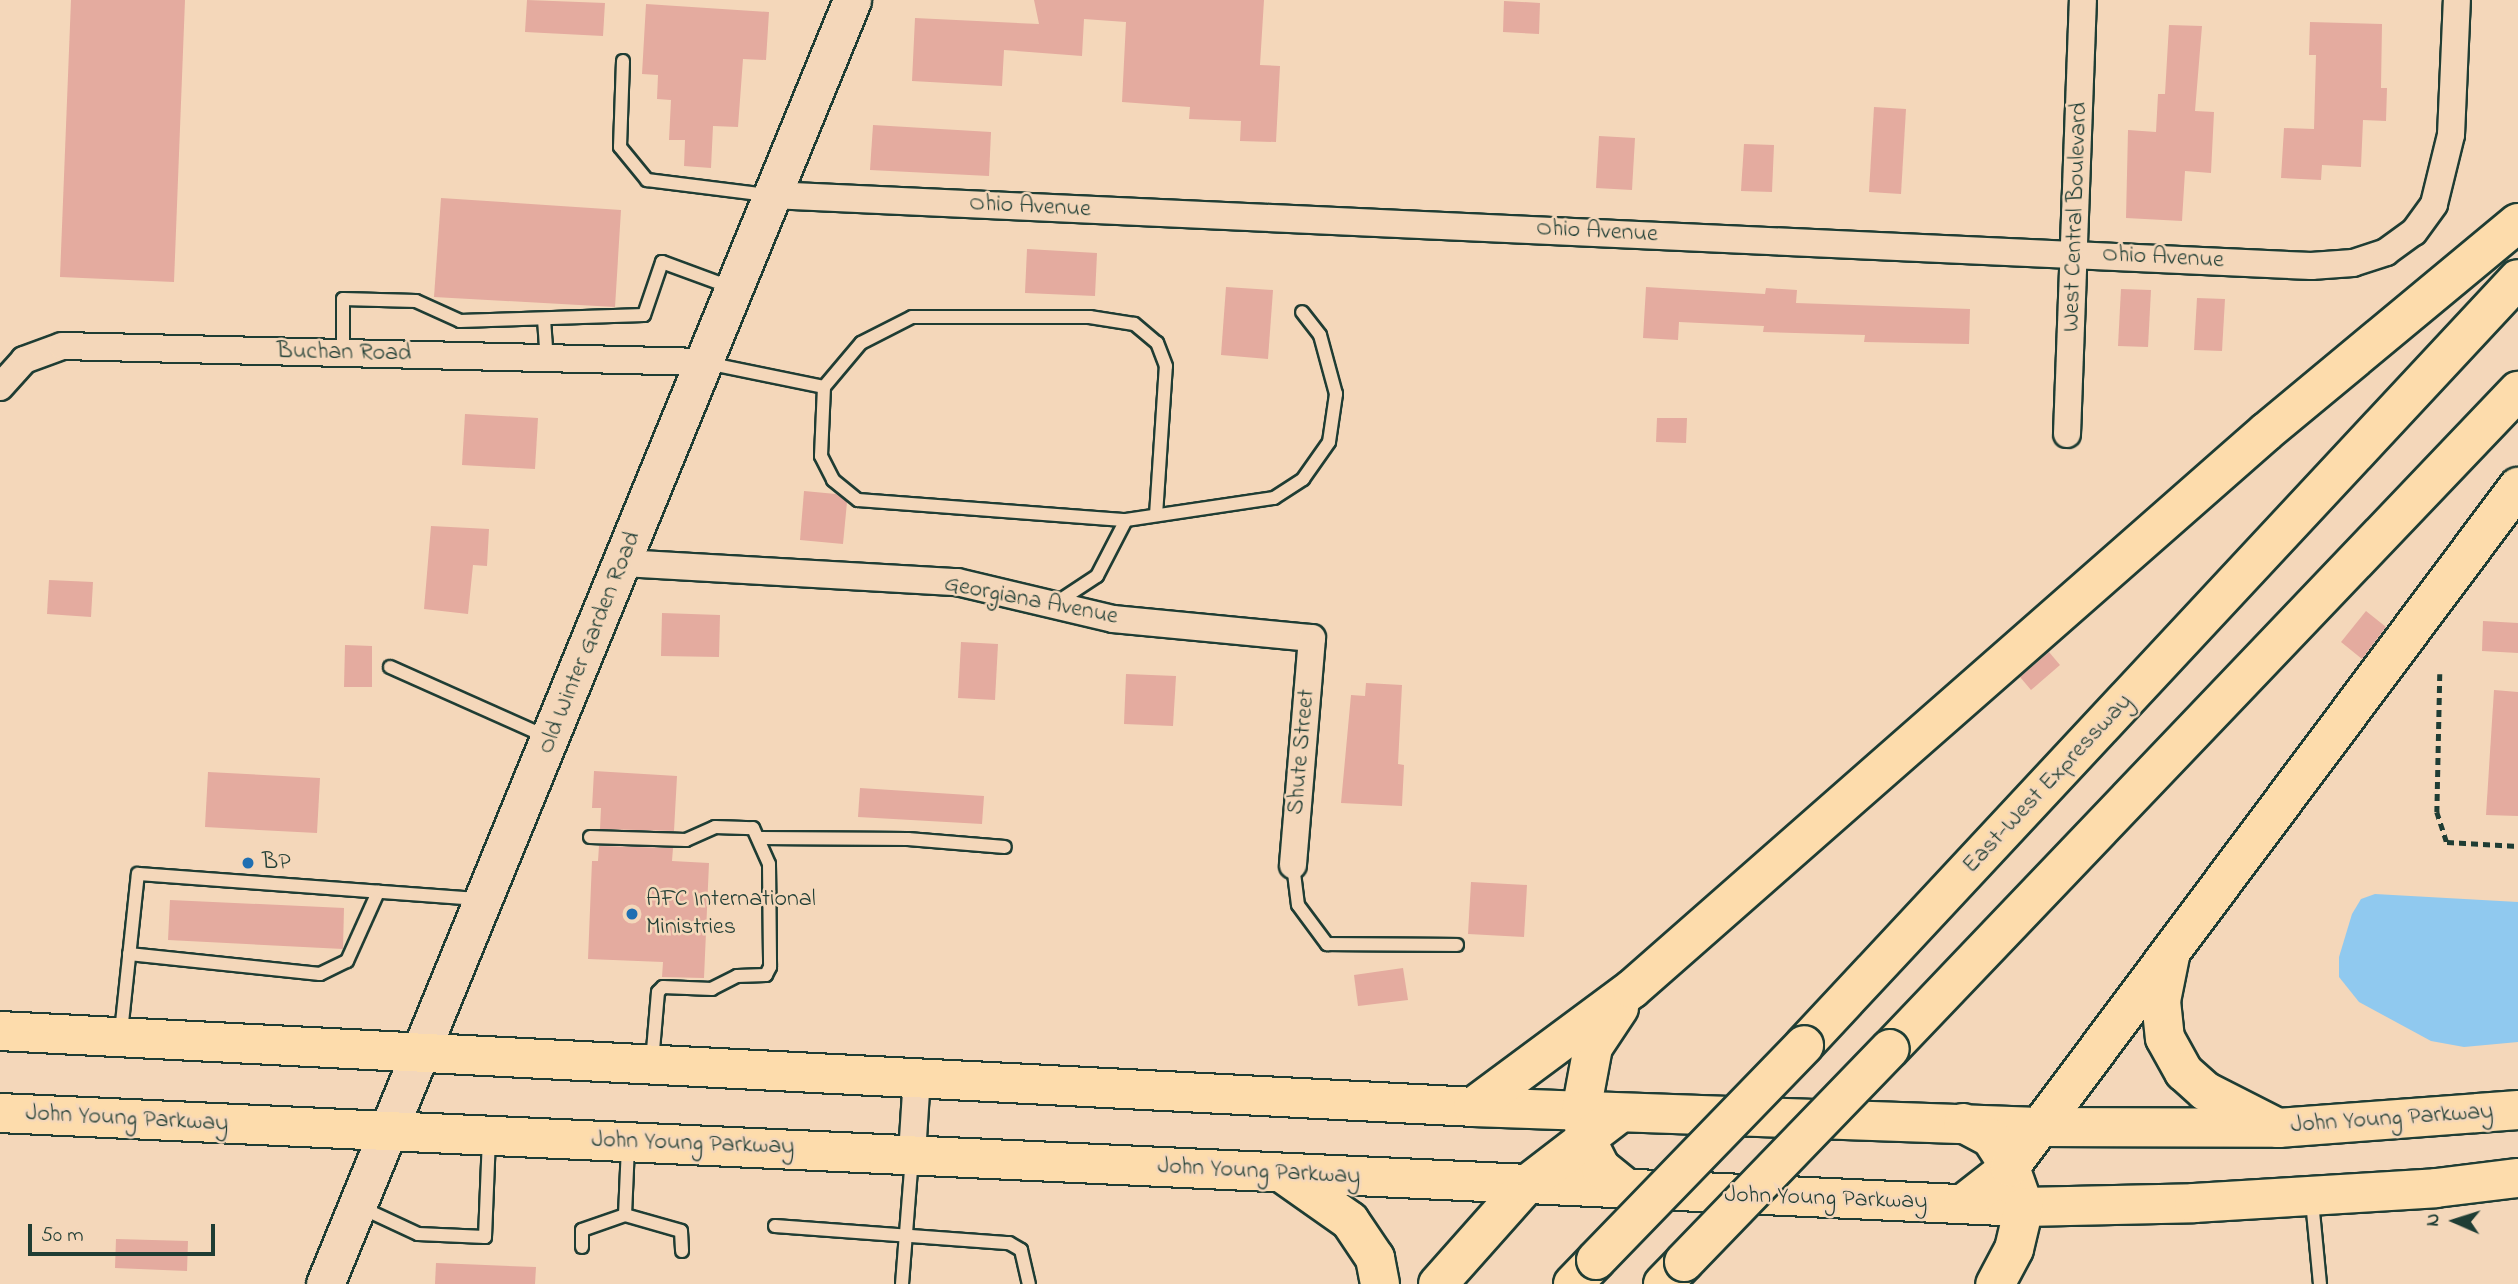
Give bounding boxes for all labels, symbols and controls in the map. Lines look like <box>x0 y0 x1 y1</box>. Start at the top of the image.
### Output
street label: West Central Boulevard <box>2058 102 2094 332</box>
street label: Ohio Avenue <box>968 189 1092 225</box>
street label: Ohio Avenue <box>1535 214 1659 250</box>
street label: Ohio Avenue <box>2101 240 2225 276</box>
street label: Buchan Road <box>276 337 412 369</box>
street label: Old Winter Garden Road <box>532 528 648 758</box>
street label: Georgiana Avenue <box>942 570 1120 632</box>
street label: Shute Street <box>1282 688 1322 816</box>
street label: East-West Expressway <box>1957 688 2139 880</box>
place label: BP <box>262 849 291 877</box>
marker: BP <box>240 855 256 871</box>
place label: AFC International Ministries <box>646 886 816 942</box>
marker: AFC International Ministries <box>624 906 640 922</box>
street label: John Young Parkway <box>2290 1098 2494 1140</box>
street label: John Young Parkway <box>25 1099 229 1139</box>
street label: John Young Parkway <box>591 1126 795 1162</box>
street label: John Young Parkway <box>1157 1152 1361 1192</box>
street label: John Young Parkway <box>1724 1181 1928 1217</box>
north arrow <box>2420 1186 2490 1256</box>
scale bar <box>32 1210 219 1254</box>
text: N <box>2420 1213 2447 1227</box>
text: 50 m <box>41 1221 84 1251</box>

